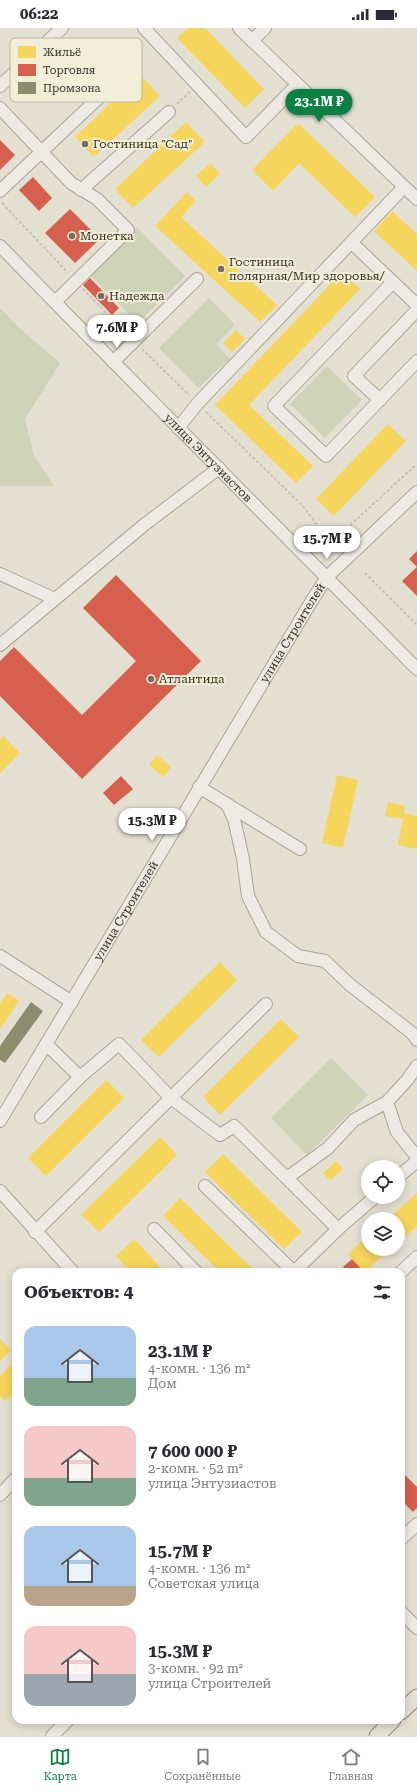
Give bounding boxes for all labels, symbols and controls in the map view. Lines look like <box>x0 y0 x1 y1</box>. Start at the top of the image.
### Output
text: 06:22 <box>20 5 58 23</box>
legend <box>10 38 142 102</box>
text: Жильё <box>43 46 81 59</box>
text: Торговля <box>43 64 95 77</box>
text: Промзона <box>43 82 101 95</box>
pin: 23.1M ₽ <box>282 89 356 123</box>
text: 23.1M ₽ <box>294 94 344 109</box>
place label: Гостиница "Сад" <box>93 137 193 151</box>
marker: Гостиница "Сад" <box>80 139 90 149</box>
place label: Монетка <box>80 229 134 243</box>
marker: Монетка <box>67 231 77 241</box>
place label: Гостиница полярная/Мир здоровья/ <box>229 255 386 283</box>
marker: Гостиница полярная/Мир здоровья/ <box>216 264 226 274</box>
place label: Надежда <box>109 289 165 303</box>
marker: Надежда <box>96 291 106 301</box>
pin: 7.6M ₽ <box>84 315 150 349</box>
text: 7.6M ₽ <box>96 320 138 335</box>
street label: улица Энтузиастов <box>161 411 255 505</box>
pin: 15.7M ₽ <box>290 526 364 560</box>
text: 15.7M ₽ <box>302 531 352 546</box>
street label: улица Строителей <box>257 581 328 685</box>
place label: Атлантида <box>159 672 225 686</box>
marker: Атлантида <box>146 674 156 684</box>
pin: 15.3M ₽ <box>115 808 189 842</box>
text: 15.3M ₽ <box>127 813 177 828</box>
street label: улица Строителей <box>91 858 161 963</box>
map controls <box>361 1160 405 1256</box>
button: locate <box>361 1160 405 1204</box>
button: layers <box>361 1212 405 1256</box>
icon: filters <box>371 1281 393 1303</box>
text: Объектов: 4 <box>24 1282 133 1302</box>
text: 23.1M ₽ <box>148 1341 212 1361</box>
icon: home <box>56 1342 104 1390</box>
text: 4-комн. · 136 m² <box>148 1361 250 1376</box>
text: Дом <box>148 1376 177 1391</box>
text: 7 600 000 ₽ <box>148 1441 237 1461</box>
icon: home <box>56 1442 104 1490</box>
text: 2-комн. · 52 m² <box>148 1461 243 1476</box>
text: улица Энтузиастов <box>148 1476 276 1491</box>
text: 15.7M ₽ <box>148 1541 212 1561</box>
icon: home <box>56 1542 104 1590</box>
text: 4-комн. · 136 m² <box>148 1561 250 1576</box>
text: Советская улица <box>148 1576 260 1591</box>
text: 15.3M ₽ <box>148 1641 212 1661</box>
icon: home <box>56 1642 104 1690</box>
text: 3-комн. · 92 m² <box>148 1661 243 1676</box>
text: улица Строителей <box>148 1676 271 1691</box>
tab: Карта <box>44 1746 77 1783</box>
tab: Сохранённые <box>164 1746 241 1783</box>
tab: Главная <box>328 1746 373 1783</box>

